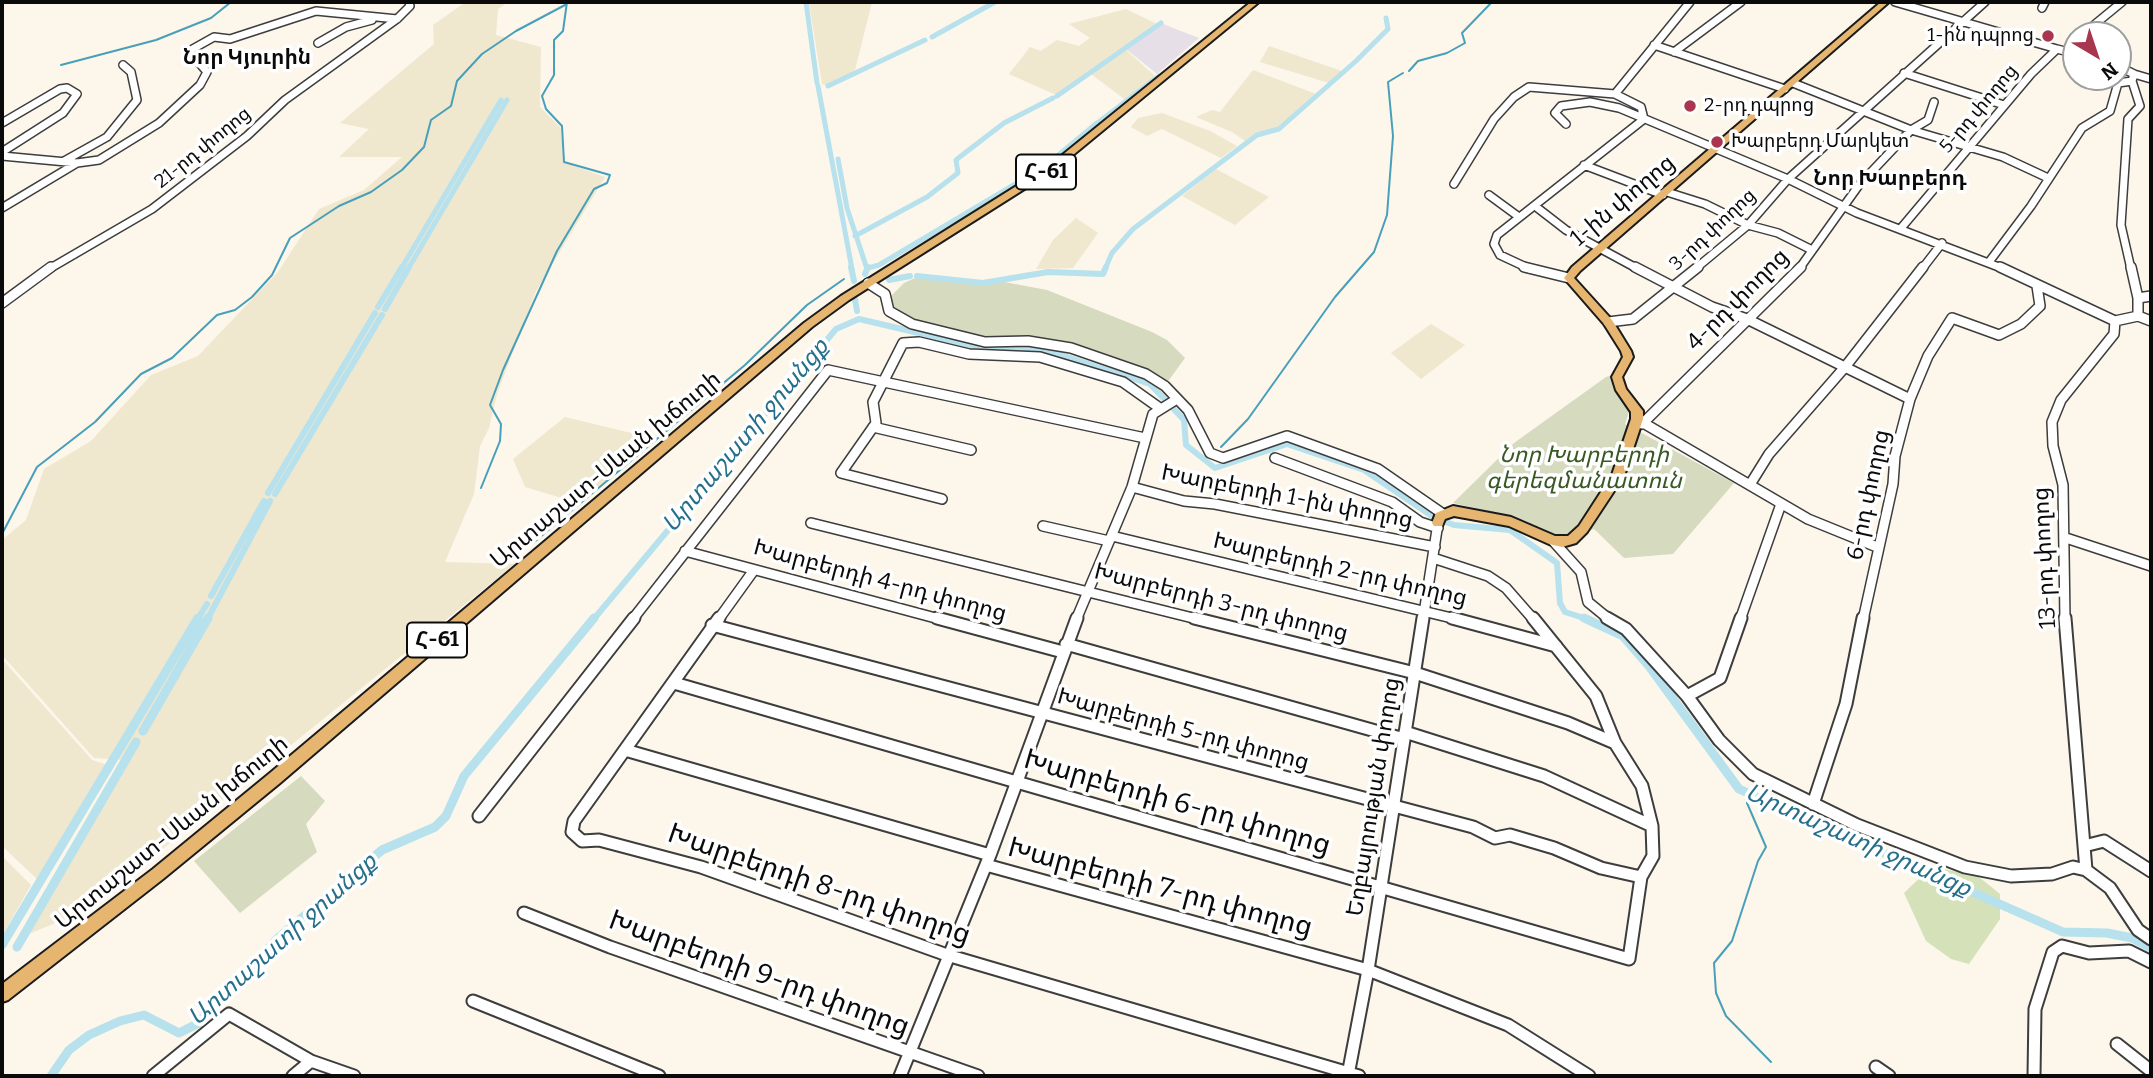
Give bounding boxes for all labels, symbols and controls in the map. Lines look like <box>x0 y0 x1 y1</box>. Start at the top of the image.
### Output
north arrow <box>2062 21 2132 91</box>
place label: 1-ին դպրոց <box>1927 25 2034 47</box>
marker: 1-ին դպրոց <box>2040 28 2056 44</box>
district label: Նոր Կյուրին <box>183 45 311 71</box>
text: N <box>2096 58 2122 85</box>
street label: 5-րդ փողոց <box>1935 60 2023 158</box>
place label: 2-րդ դպրոց <box>1704 95 1814 117</box>
marker: 2-րդ դպրոց <box>1682 98 1698 114</box>
street label: 21-րդ փողոց <box>150 102 256 194</box>
place label: Խարբերդ Մարկետ <box>1731 131 1909 153</box>
marker: Խարբերդ Մարկետ <box>1709 134 1725 150</box>
street label: 1-ին փողոց <box>1565 149 1681 253</box>
road number: Հ-61 <box>1016 154 1076 190</box>
district label: Նոր Խարբերդ <box>1813 166 1967 192</box>
street label: 3-րդ փողոց <box>1665 184 1761 276</box>
street label: 4-րդ փողոց <box>1681 243 1795 357</box>
water label: Արտաշատի ջրանցք <box>657 333 835 539</box>
street label: Արտաշատ-Սևան խճուղի <box>485 366 727 574</box>
street label: 6-րդ փողոց <box>1842 427 1896 563</box>
park label: Նոր Խարբերդի գերեզմանատուն <box>1486 442 1682 496</box>
street label: Խարբերդի 1-ին փողոց <box>1159 459 1415 535</box>
street label: 13-րդ փողոց <box>2028 486 2062 630</box>
street label: Խարբերդի 2-րդ փողոց <box>1210 527 1470 613</box>
street label: Խարբերդի 4-րդ փողոց <box>750 534 1010 628</box>
street label: Խարբերդի 3-րդ փողոց <box>1091 558 1351 648</box>
road number: Հ-61 <box>407 622 467 658</box>
street label: Եղբայրության փողոց <box>1341 676 1407 918</box>
street label: Խարբերդի 5-րդ փողոց <box>1054 683 1312 777</box>
street label: Արտաշատ-Սևան խճուղի <box>50 730 294 936</box>
street label: Խարբերդի 6-րդ փողոց <box>1020 743 1334 863</box>
water label: Արտաշատի ջրանցք <box>1741 778 1975 904</box>
street label: Խարբերդի 8-րդ փողոց <box>663 817 975 953</box>
street label: Խարբերդի 7-րդ փողոց <box>1004 831 1316 945</box>
water label: Արտաշատի ջրանցք <box>183 848 383 1032</box>
street label: Խարբերդի 9-րդ փողոց <box>604 904 914 1044</box>

